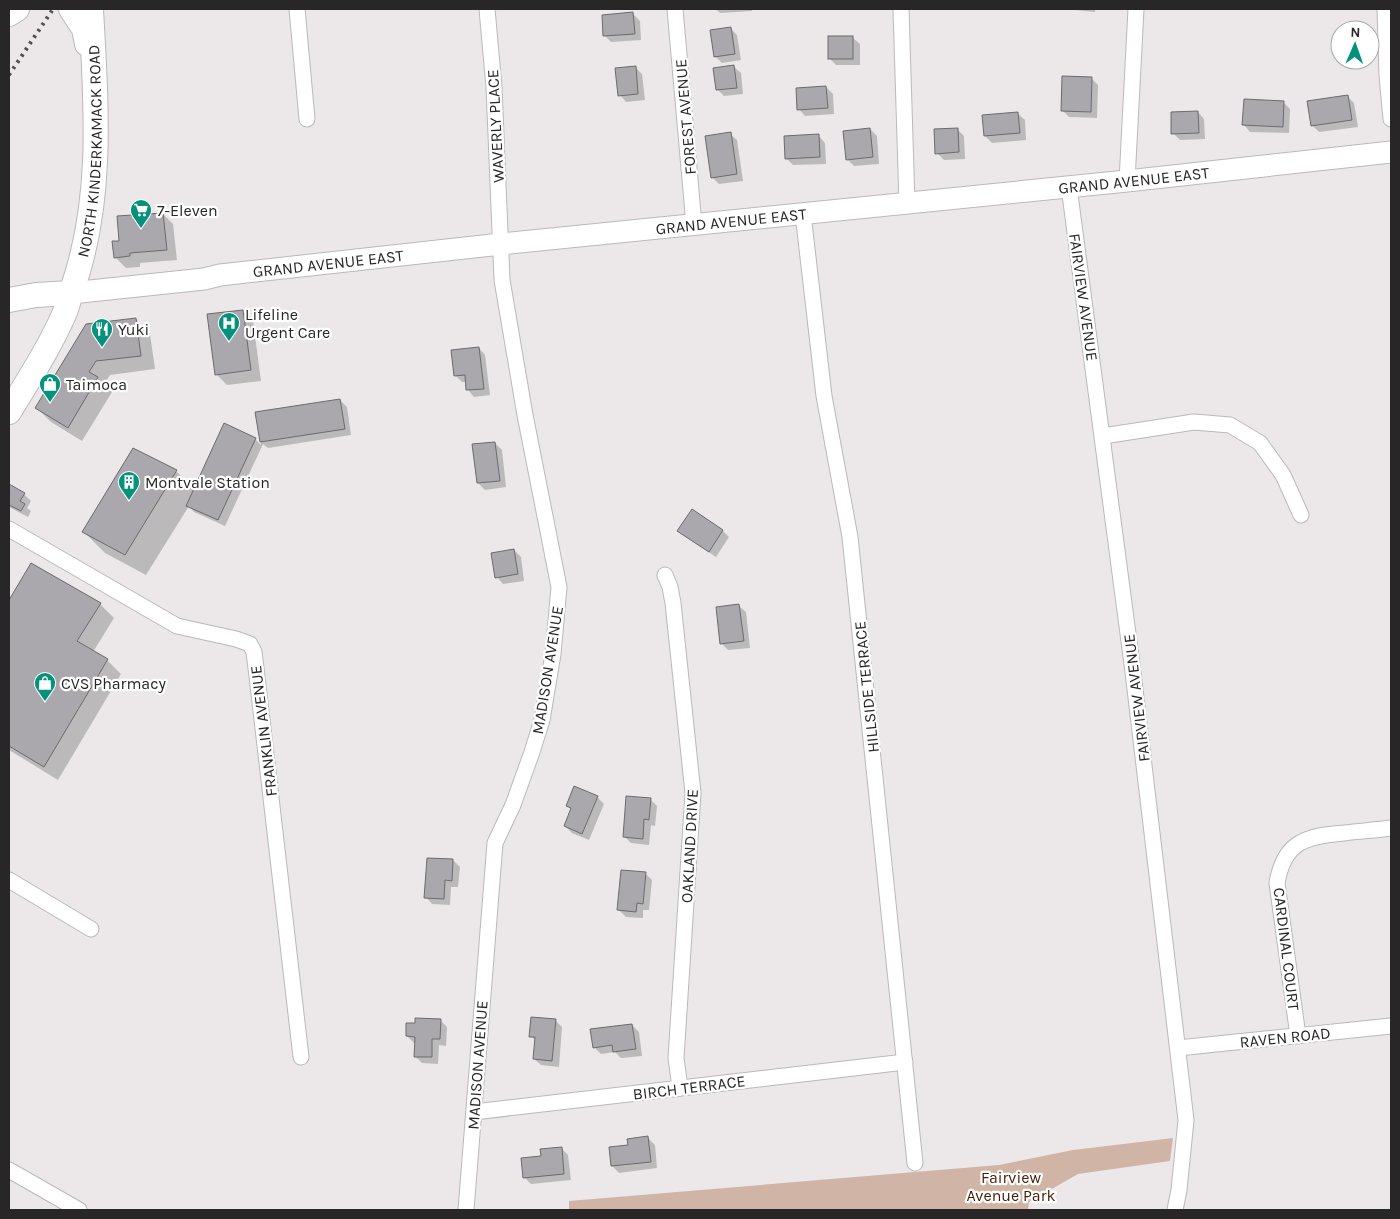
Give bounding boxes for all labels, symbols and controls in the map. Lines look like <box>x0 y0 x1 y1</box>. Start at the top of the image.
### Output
north arrow <box>1330 20 1380 70</box>
text: N <box>1350 24 1361 41</box>
street label: NORTH KINDERKAMACK ROAD <box>73 44 106 259</box>
street label: FOREST AVENUE <box>671 58 700 176</box>
street label: WAVERLY PLACE <box>483 69 508 183</box>
street label: GRAND AVENUE EAST <box>1058 163 1210 198</box>
supermarket icon: 7-Eleven <box>129 198 153 229</box>
place label: 7-Eleven <box>157 201 218 220</box>
street label: GRAND AVENUE EAST <box>655 204 807 238</box>
street label: FAIRVIEW AVENUE <box>1065 232 1102 362</box>
street label: GRAND AVENUE EAST <box>252 246 405 281</box>
place label: Lifeline Urgent Care <box>245 305 330 342</box>
hospital icon: Lifeline Urgent Care <box>217 311 241 342</box>
restaurant icon: Yuki <box>90 317 114 348</box>
place label: Yuki <box>118 320 149 339</box>
shop icon: Taimoca <box>38 372 62 403</box>
place label: Taimoca <box>66 375 127 394</box>
building icon: Montvale Station <box>117 470 141 501</box>
place label: Montvale Station <box>145 473 270 492</box>
street label: MADISON AVENUE <box>528 605 567 736</box>
street label: HILLSIDE TERRACE <box>850 620 883 754</box>
street label: FAIRVIEW AVENUE <box>1119 633 1154 763</box>
street label: FRANKLIN AVENUE <box>246 664 281 798</box>
shop icon: CVS Pharmacy <box>33 671 57 702</box>
place label: CVS Pharmacy <box>61 674 166 693</box>
street label: OAKLAND DRIVE <box>677 789 702 903</box>
street label: CARDINAL COURT <box>1270 887 1303 1012</box>
street label: MADISON AVENUE <box>463 1000 491 1130</box>
street label: RAVEN ROAD <box>1239 1023 1331 1052</box>
street label: BIRCH TERRACE <box>632 1071 746 1104</box>
park label: Fairview Avenue Park <box>967 1168 1055 1205</box>

